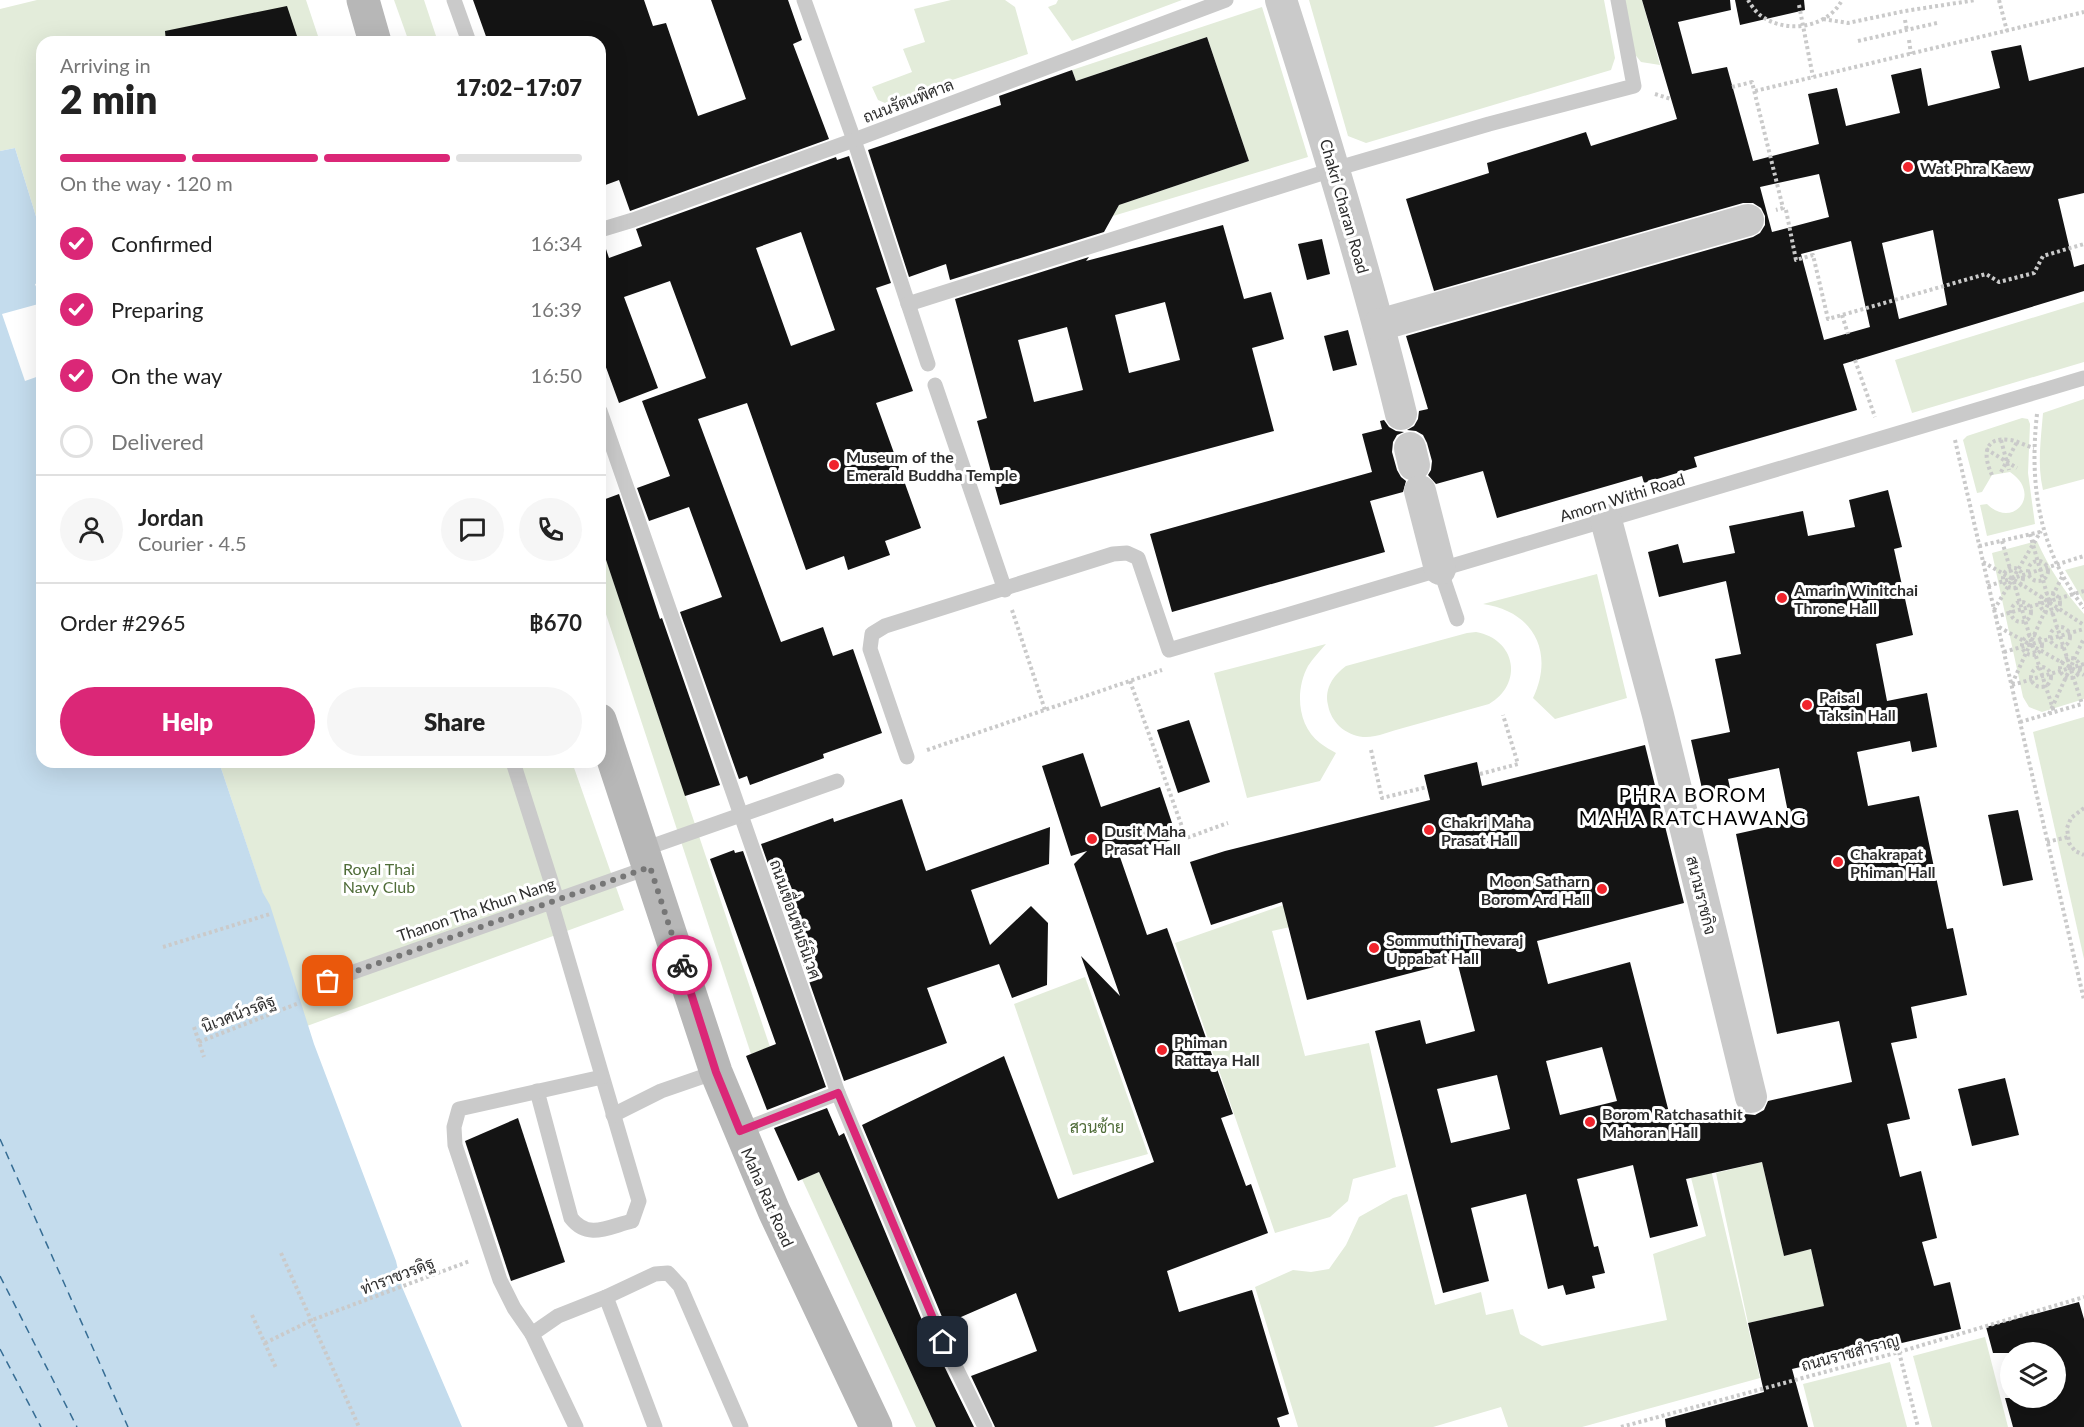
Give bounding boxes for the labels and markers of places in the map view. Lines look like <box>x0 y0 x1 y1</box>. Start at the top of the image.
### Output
place label: Wat Phra Kaew <box>1920 158 2031 177</box>
marker: Wat Phra Kaew <box>1901 160 1915 174</box>
place label: Museum of the Emerald Buddha Temple <box>846 447 1018 484</box>
marker: Museum of the Emerald Buddha Temple <box>827 458 841 472</box>
place label: Amarin Winitchai Throne Hall <box>1793 580 1918 617</box>
marker: Amarin Winitchai Throne Hall <box>1775 591 1789 605</box>
place label: Paisal Taksin Hall <box>1819 687 1896 724</box>
marker: Paisal Taksin Hall <box>1800 698 1814 712</box>
place label: Chakri Maha Prasat Hall <box>1441 812 1531 849</box>
place label: Dusit Maha Prasat Hall <box>1104 821 1186 858</box>
marker: Chakri Maha Prasat Hall <box>1422 823 1436 837</box>
marker: Dusit Maha Prasat Hall <box>1085 832 1099 846</box>
place label: Chakrapat Phiman Hall <box>1850 844 1936 881</box>
marker: Chakrapat Phiman Hall <box>1831 855 1845 869</box>
place label: Moon Satharn Borom Ard Hall <box>1481 871 1590 908</box>
marker: Moon Satharn Borom Ard Hall <box>1595 882 1609 896</box>
place label: Sommuthi Thevaraj Uppabat Hall <box>1386 930 1523 967</box>
marker: Sommuthi Thevaraj Uppabat Hall <box>1367 941 1381 955</box>
pin <box>302 955 353 1006</box>
place label: Phiman Rattaya Hall <box>1174 1032 1260 1069</box>
marker: Phiman Rattaya Hall <box>1155 1043 1169 1057</box>
place label: Borom Ratchasathit Mahoran Hall <box>1602 1104 1743 1141</box>
marker: Borom Ratchasathit Mahoran Hall <box>1583 1115 1597 1129</box>
pin <box>917 1316 968 1367</box>

